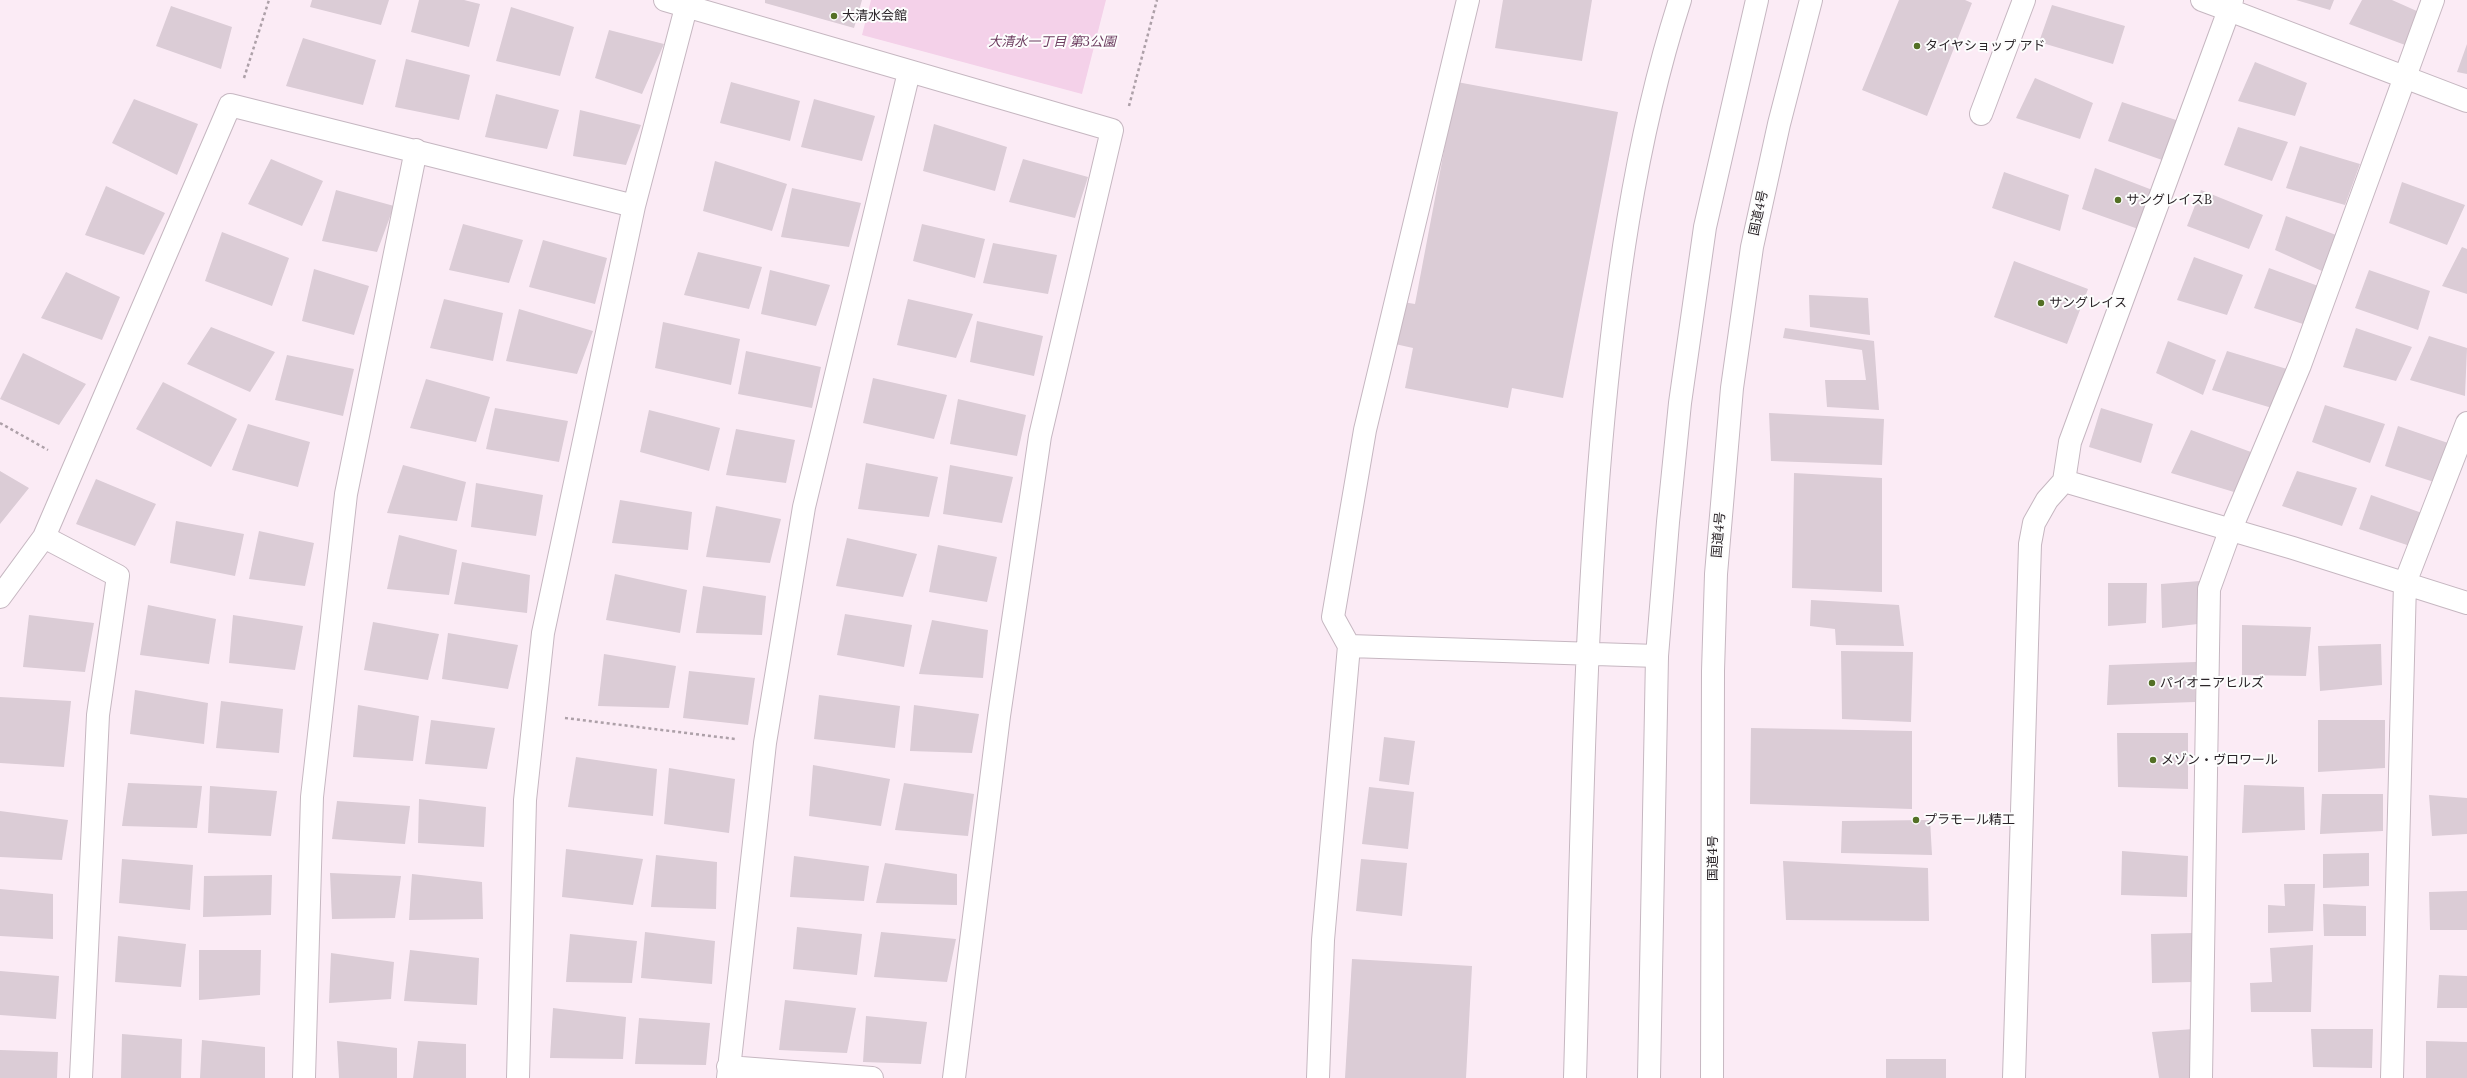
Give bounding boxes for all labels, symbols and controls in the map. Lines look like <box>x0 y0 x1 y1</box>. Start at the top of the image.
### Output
place label: 大清水会館 <box>842 8 907 24</box>
marker: 大清水会館 <box>829 11 839 21</box>
park label: 大清水一丁目 第3公園 <box>988 34 1116 50</box>
place label: タイヤショップ アド <box>1925 38 2045 54</box>
marker: タイヤショップ アド <box>1912 41 1922 51</box>
street label: 国道4号 <box>1747 189 1771 237</box>
place label: サングレイスB <box>2126 192 2212 208</box>
marker: サングレイスB <box>2113 195 2123 205</box>
place label: サングレイス <box>2049 295 2127 311</box>
marker: サングレイス <box>2036 298 2046 308</box>
street label: 国道4号 <box>1709 511 1729 559</box>
place label: パイオニアヒルズ <box>2160 675 2264 691</box>
marker: パイオニアヒルズ <box>2147 678 2157 688</box>
place label: メゾン・ヴロワール <box>2161 752 2278 768</box>
marker: メゾン・ヴロワール <box>2148 755 2158 765</box>
place label: プラモール精工 <box>1924 812 2015 828</box>
marker: プラモール精工 <box>1911 815 1921 825</box>
street label: 国道4号 <box>1705 835 1721 881</box>

